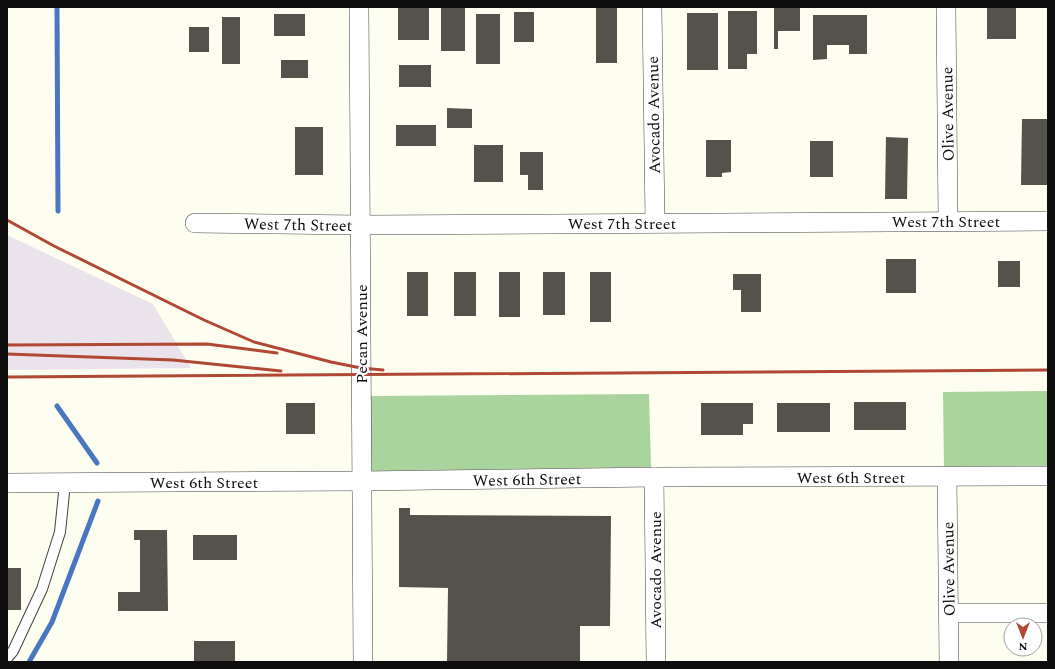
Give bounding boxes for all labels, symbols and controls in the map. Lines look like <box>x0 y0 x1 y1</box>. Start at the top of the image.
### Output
street label: Avocado Avenue <box>641 56 667 174</box>
street label: Olive Avenue <box>935 66 961 162</box>
street label: West 7th Street <box>892 210 1001 234</box>
street label: West 7th Street <box>244 212 353 238</box>
street label: West 7th Street <box>568 212 677 236</box>
street label: Pecan Avenue <box>350 284 374 384</box>
street label: West 6th Street <box>797 466 906 490</box>
street label: West 6th Street <box>473 467 582 493</box>
street label: West 6th Street <box>150 471 259 495</box>
street label: Avocado Avenue <box>644 511 668 629</box>
street label: Olive Avenue <box>936 521 962 617</box>
north arrow <box>1003 617 1043 657</box>
text: N <box>1018 638 1027 655</box>

